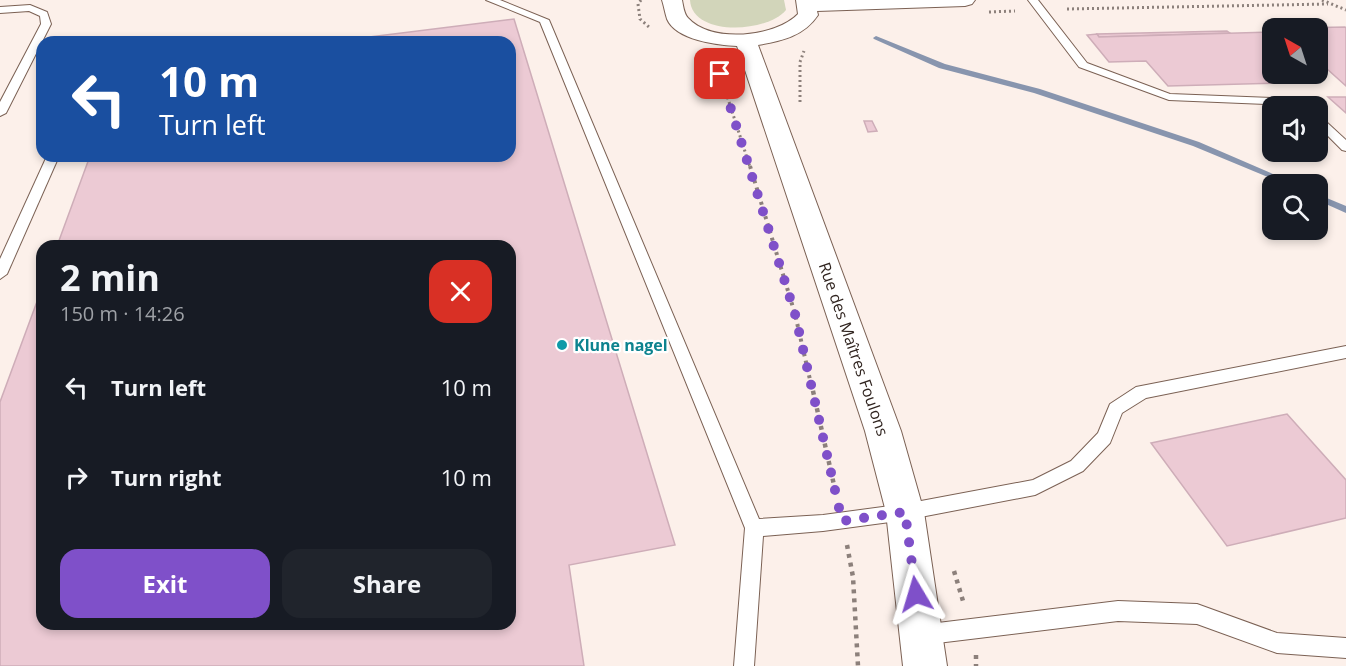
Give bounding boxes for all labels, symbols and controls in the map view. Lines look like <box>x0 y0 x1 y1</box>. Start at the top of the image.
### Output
north arrow <box>1262 18 1328 84</box>
map controls <box>1262 18 1328 240</box>
pin <box>694 48 745 99</box>
text: 10 m <box>159 52 259 109</box>
icon: arrive <box>703 57 736 90</box>
icon: left <box>60 60 138 138</box>
button: sound <box>1262 96 1328 162</box>
text: Turn left <box>159 106 266 143</box>
button: search <box>1262 174 1328 240</box>
text: 2 min <box>60 253 160 302</box>
street label: Rue des Maîtres Foulons <box>814 259 894 439</box>
button: close <box>429 260 492 323</box>
text: 150 m · 14:26 <box>60 300 185 327</box>
place label: Klune nagel <box>574 334 668 356</box>
marker: Klune nagel <box>555 338 569 352</box>
icon: left <box>60 371 93 404</box>
text: Turn left <box>111 372 206 402</box>
text: 10 m <box>441 372 492 402</box>
icon: right <box>60 461 93 494</box>
text: Turn right <box>111 462 222 492</box>
text: 10 m <box>441 462 492 492</box>
button: Exit <box>60 549 270 618</box>
button: Share <box>282 549 492 618</box>
position arrow <box>884 562 948 626</box>

